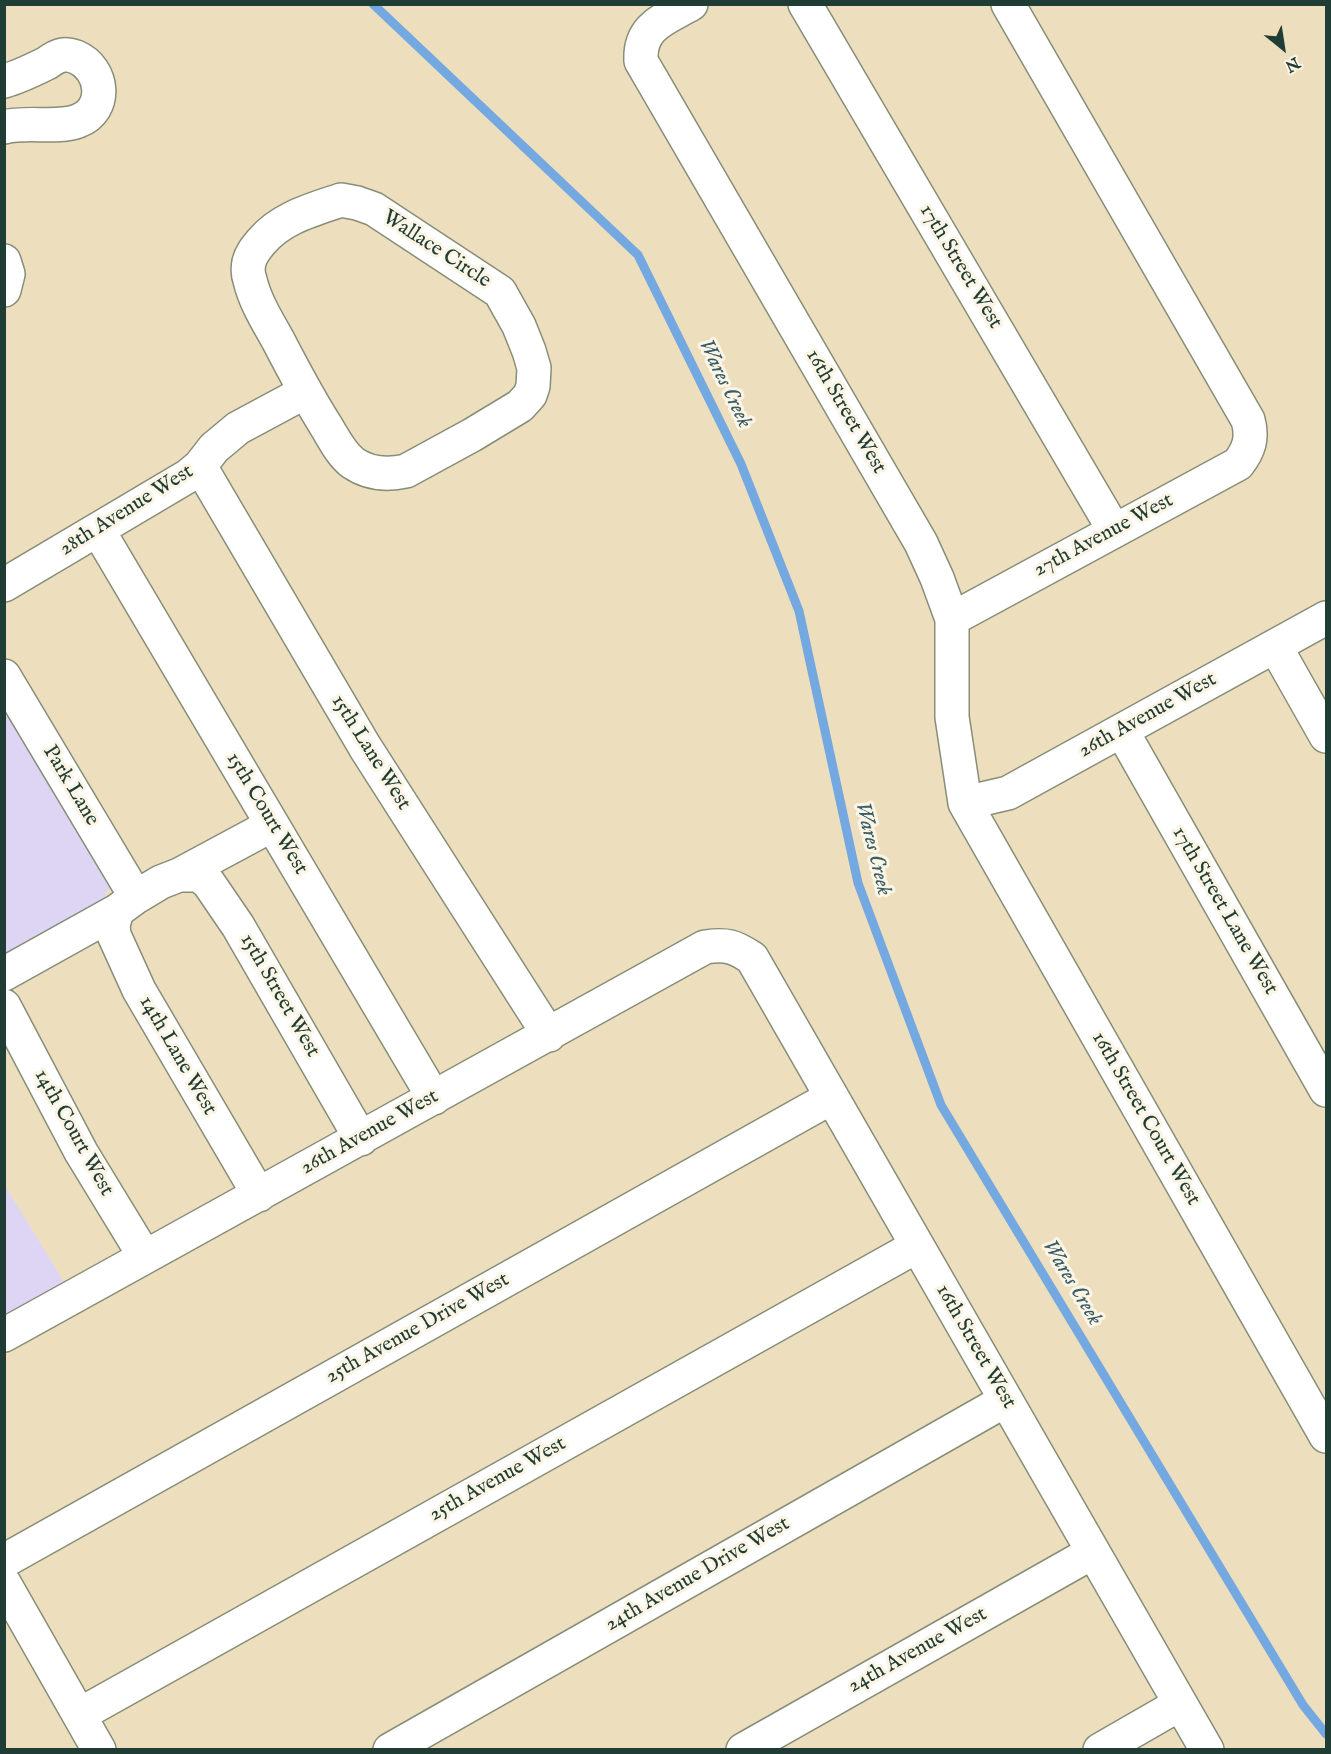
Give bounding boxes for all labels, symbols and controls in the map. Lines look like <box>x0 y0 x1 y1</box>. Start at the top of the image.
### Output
north arrow <box>1253 18 1313 78</box>
text: N <box>1281 51 1303 76</box>
street label: 17th Street West <box>913 200 1007 334</box>
street label: Wallace Circle <box>377 206 495 294</box>
water label: Wares Creek <box>691 335 757 433</box>
street label: 16th Street West <box>799 345 891 479</box>
street label: 28th Avenue West <box>55 460 199 562</box>
street label: 27th Avenue West <box>1030 489 1178 583</box>
street label: 26th Avenue West <box>1075 668 1221 764</box>
street label: 15th Lane West <box>325 691 415 815</box>
street label: Park Lane <box>36 741 104 831</box>
street label: 15th Court West <box>220 748 312 880</box>
water label: Wares Creek <box>848 800 896 898</box>
street label: 17th Street Lane West <box>1166 822 1282 1000</box>
street label: 15th Street West <box>233 930 325 1062</box>
street label: 14th Lane West <box>133 992 221 1120</box>
street label: 16th Street Court West <box>1085 1028 1205 1210</box>
street label: 14th Court West <box>28 1065 118 1201</box>
street label: 26th Avenue West <box>297 1085 443 1181</box>
water label: Wares Creek <box>1035 1235 1107 1331</box>
street label: 25th Avenue Drive West <box>322 1268 514 1390</box>
street label: 16th Street West <box>929 1280 1021 1414</box>
street label: 25th Avenue West <box>425 1432 571 1528</box>
street label: 24th Avenue Drive West <box>601 1512 795 1638</box>
street label: 24th Avenue West <box>844 1602 992 1700</box>

